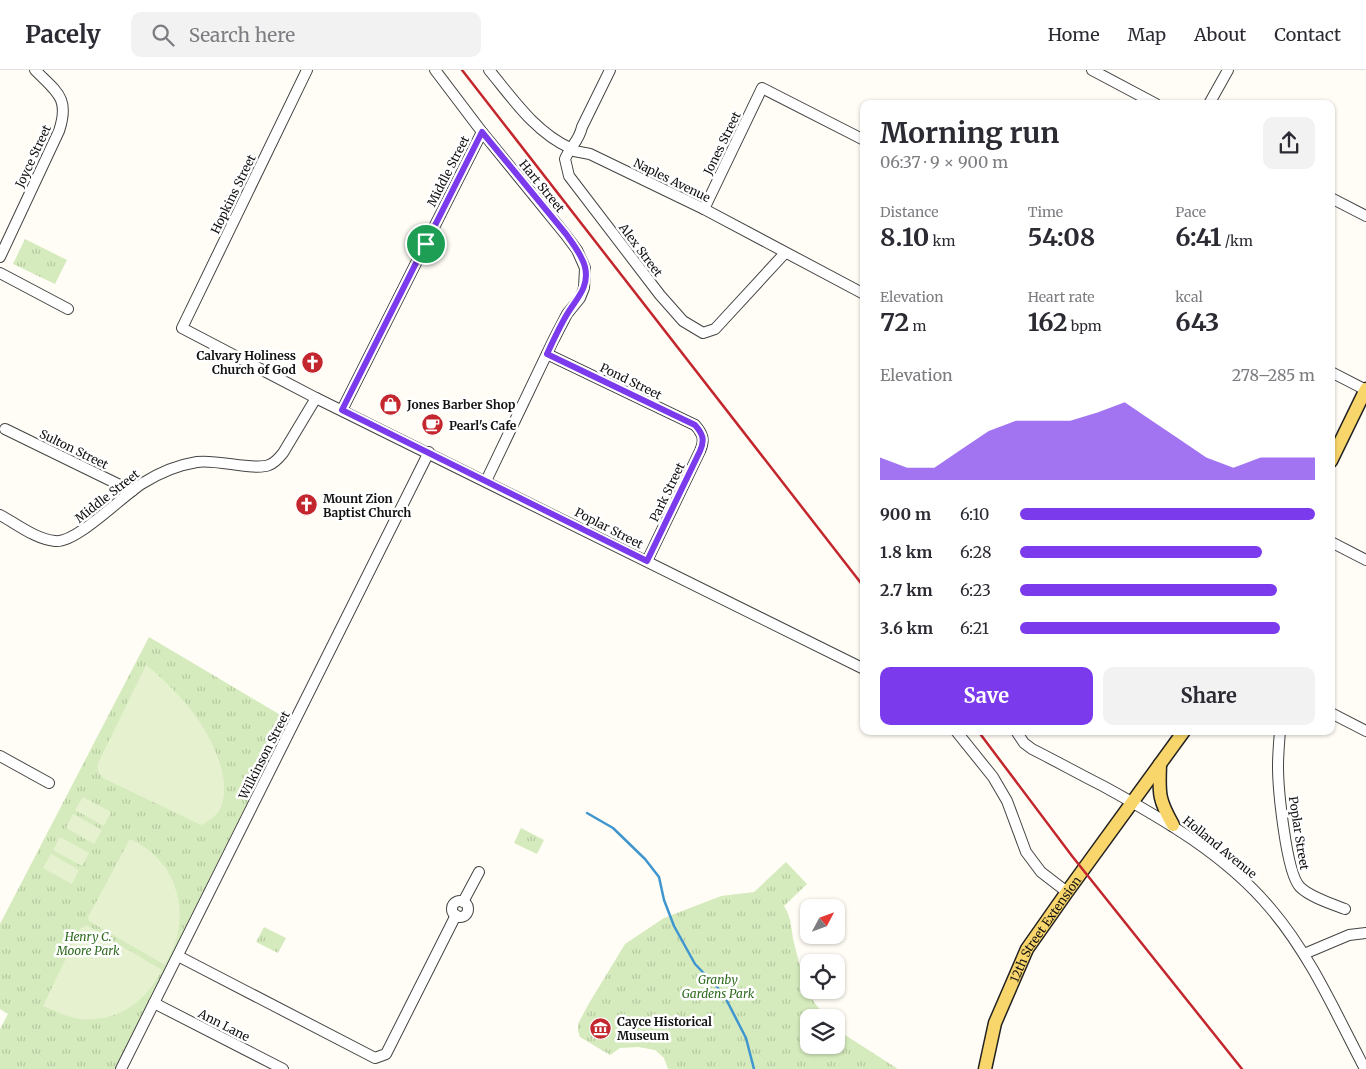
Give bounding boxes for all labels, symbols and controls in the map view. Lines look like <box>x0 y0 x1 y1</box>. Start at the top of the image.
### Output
search box <box>131 12 481 57</box>
text: Pacely <box>25 19 101 50</box>
icon: search <box>149 21 177 49</box>
text: Search here <box>189 23 295 47</box>
text: Home <box>1048 23 1100 46</box>
text: Map <box>1128 23 1166 46</box>
text: About <box>1194 23 1246 46</box>
text: Contact <box>1274 23 1341 46</box>
street label: Jones Street <box>700 109 744 178</box>
text: Morning run <box>880 115 1059 151</box>
button: share <box>1263 117 1315 169</box>
street label: Joyce Street <box>12 122 54 191</box>
street label: Middle Street <box>424 133 472 209</box>
street label: Hopkins Street <box>207 152 259 236</box>
text: 06:37 · 9 × 900 m <box>880 152 1008 172</box>
street label: Naples Avenue <box>631 155 713 205</box>
street label: Hart Street <box>516 157 568 216</box>
text: Distance <box>880 203 939 221</box>
text: Time <box>1028 203 1063 221</box>
text: Pace <box>1175 203 1206 221</box>
street label: Alex Street <box>615 220 666 280</box>
text: 8.10 <box>880 221 929 253</box>
text: 54:08 <box>1028 221 1095 253</box>
text: 6:41 <box>1175 221 1221 253</box>
pin <box>405 223 447 265</box>
icon: arrive <box>412 230 440 258</box>
text: km <box>929 232 955 250</box>
text: /km <box>1221 232 1253 250</box>
text: Elevation <box>880 288 944 306</box>
text: Heart rate <box>1028 288 1095 306</box>
text: kcal <box>1175 288 1203 306</box>
text: 72 <box>880 306 909 338</box>
text: 162 <box>1028 306 1067 338</box>
text: 643 <box>1175 306 1219 338</box>
text: m <box>909 317 927 335</box>
text: bpm <box>1067 317 1102 335</box>
place label: Calvary Holiness Church of God <box>196 348 297 377</box>
church icon: Calvary Holiness Church of God <box>300 350 324 374</box>
street label: Pond Street <box>598 360 665 403</box>
text: Elevation <box>880 365 953 385</box>
text: 278–285 m <box>1232 365 1315 385</box>
shop icon: Jones Barber Shop <box>379 392 403 416</box>
place label: Jones Barber Shop <box>406 397 516 412</box>
cafe icon: Pearl's Cafe <box>421 413 445 437</box>
place label: Pearl's Cafe <box>449 418 517 433</box>
street label: Sulton Street <box>37 426 111 472</box>
street label: Park Street <box>646 460 688 524</box>
street label: Middle Street <box>72 466 142 526</box>
place label: Mount Zion Baptist Church <box>323 491 411 520</box>
church icon: Mount Zion Baptist Church <box>295 493 319 517</box>
street label: Poplar Street <box>572 504 646 552</box>
text: 900 m <box>880 504 931 524</box>
text: 6:10 <box>960 504 989 524</box>
text: 1.8 km <box>880 542 932 562</box>
text: 6:28 <box>960 542 992 562</box>
text: 2.7 km <box>880 580 933 600</box>
text: 6:23 <box>960 580 991 600</box>
text: 3.6 km <box>880 618 933 638</box>
text: 6:21 <box>960 618 989 638</box>
button: Save <box>880 667 1093 725</box>
button: Share <box>1103 667 1315 725</box>
street label: Wilkinson Street <box>235 708 293 803</box>
street label: Poplar Street <box>1286 795 1312 871</box>
street label: Holland Avenue <box>1180 813 1260 881</box>
street label: 12th Street Extension <box>1006 873 1084 984</box>
north arrow <box>800 899 845 944</box>
map controls <box>800 899 845 1054</box>
park label: Henry C. Moore Park <box>55 929 120 958</box>
button: locate <box>800 954 845 999</box>
park label: Granby Gardens Park <box>682 972 755 1001</box>
street label: Ann Lane <box>195 1005 252 1044</box>
button: layers <box>800 1009 845 1054</box>
place label: Cayce Historical Museum <box>617 1014 712 1043</box>
museum icon: Cayce Historical Museum <box>589 1016 613 1040</box>

